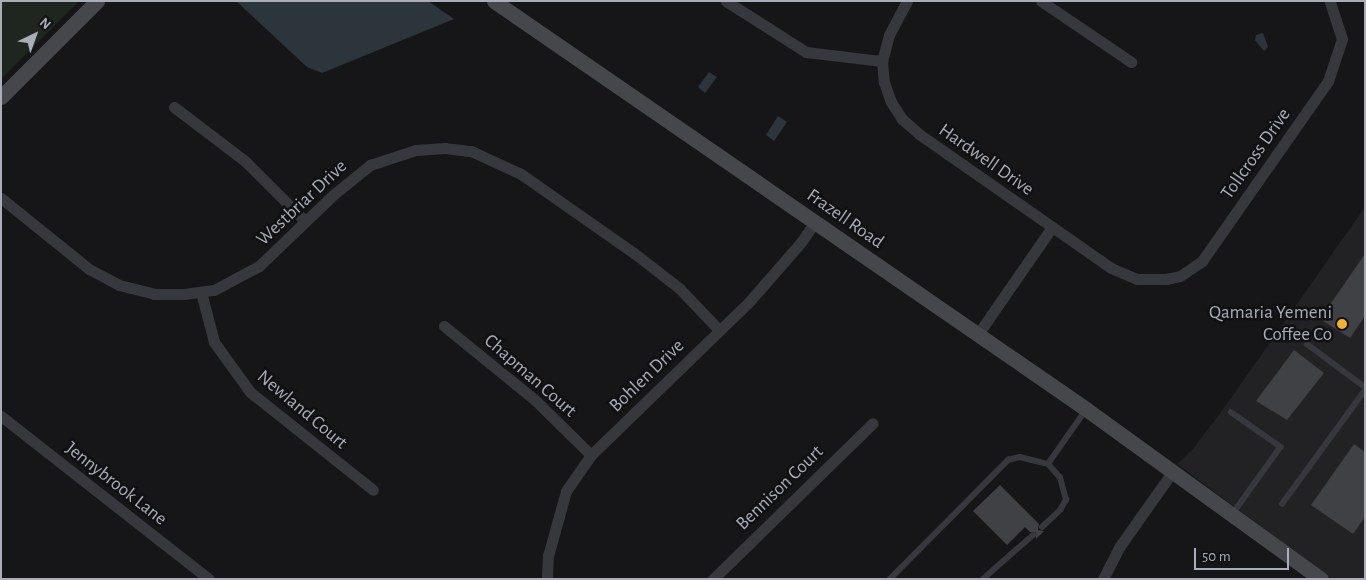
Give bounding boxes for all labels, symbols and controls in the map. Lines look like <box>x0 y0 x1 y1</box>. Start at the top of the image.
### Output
north arrow <box>10 10 60 60</box>
text: N <box>37 15 53 32</box>
street label: Tollcross Drive <box>1216 104 1296 204</box>
street label: Hardwell Drive <box>934 119 1038 201</box>
street label: Westbriar Drive <box>252 155 352 251</box>
street label: Frazell Road <box>802 184 888 254</box>
place label: Qamaria Yemeni Coffee Co <box>1209 302 1332 346</box>
marker: Qamaria Yemeni Coffee Co <box>1336 318 1348 330</box>
street label: Chapman Court <box>479 330 581 422</box>
street label: Bohlen Drive <box>605 335 689 417</box>
street label: Newland Court <box>252 366 352 454</box>
street label: Jennybrook Lane <box>61 437 171 531</box>
street label: Bennison Court <box>732 441 828 535</box>
scale bar <box>1196 538 1291 570</box>
text: 50 m <box>1202 549 1231 564</box>

